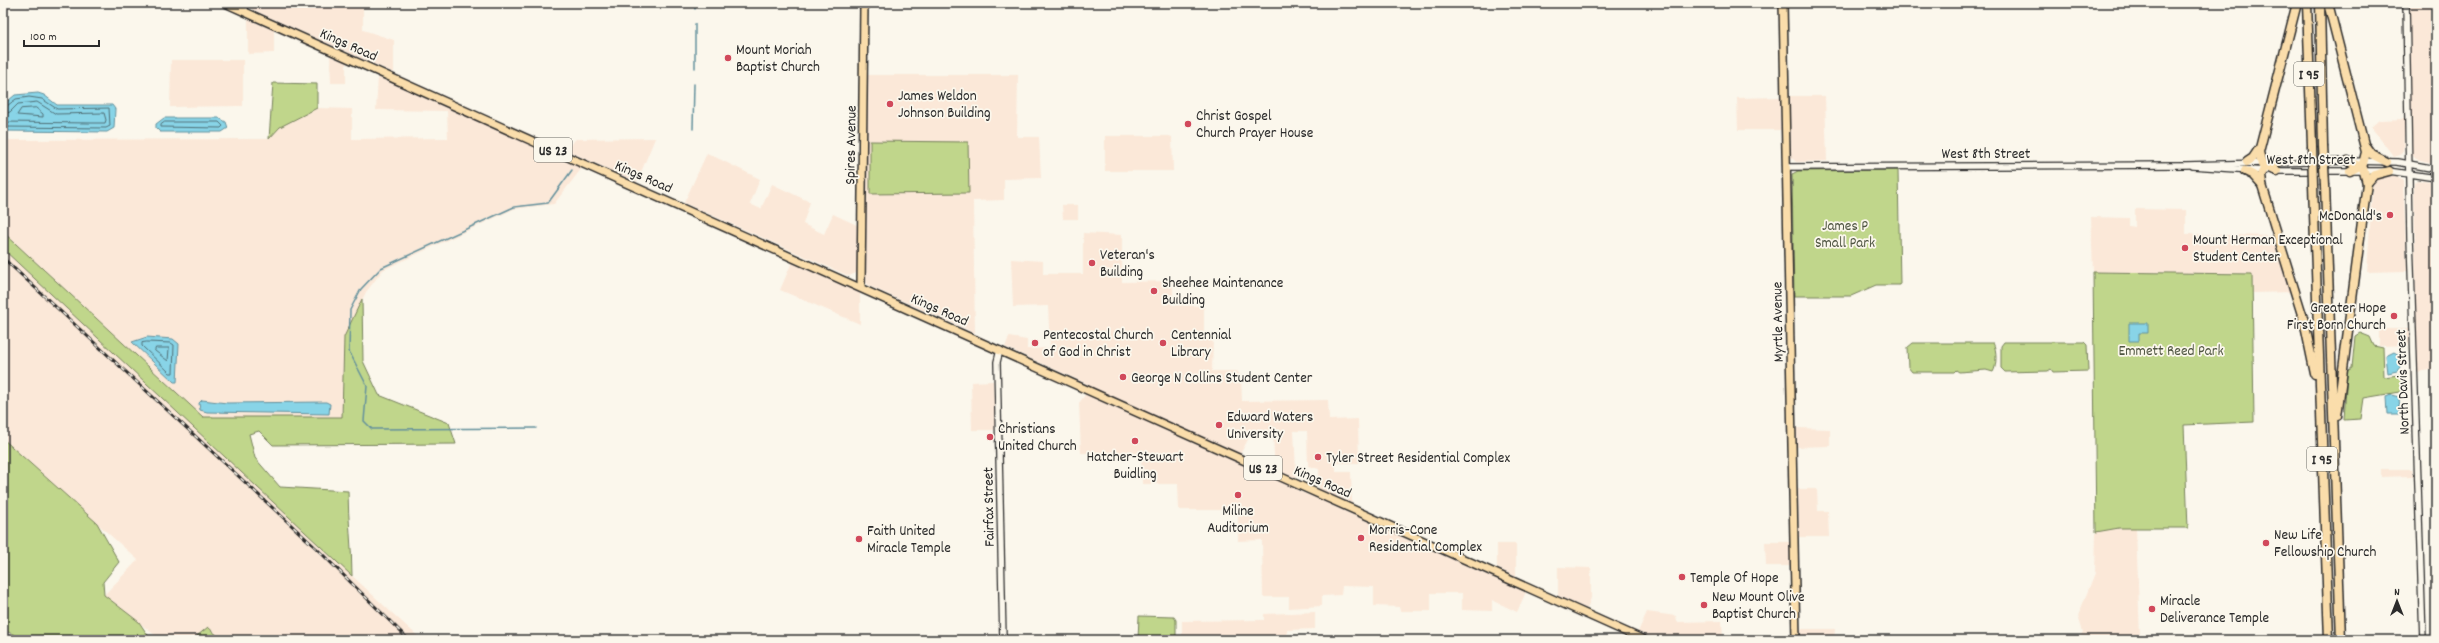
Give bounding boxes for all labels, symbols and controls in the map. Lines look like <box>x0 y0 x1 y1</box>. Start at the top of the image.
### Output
scale bar <box>24 22 99 48</box>
street label: Kings Road <box>316 23 381 68</box>
text: 100 m <box>30 29 57 46</box>
place label: Mount Moriah Baptist Church <box>736 40 820 79</box>
marker: Mount Moriah Baptist Church <box>723 53 733 63</box>
road number: I 95 <box>2294 62 2324 86</box>
place label: James Weldon Johnson Building <box>898 86 990 125</box>
marker: James Weldon Johnson Building <box>885 99 895 109</box>
street label: Spires Avenue <box>840 105 864 185</box>
place label: Christ Gospel Church Prayer House <box>1196 106 1314 145</box>
marker: Christ Gospel Church Prayer House <box>1183 119 1193 129</box>
road number: US 23 <box>534 138 572 162</box>
street label: West 8th Street <box>1942 144 2031 166</box>
street label: West 8th Street <box>2267 150 2356 172</box>
street label: Kings Road <box>611 155 676 200</box>
place label: McDonald's <box>2319 206 2382 228</box>
marker: McDonald's <box>2385 210 2395 220</box>
park label: James P Small Park <box>1815 216 1875 255</box>
place label: Mount Herman Exceptional Student Center <box>2193 230 2343 269</box>
marker: Mount Herman Exceptional Student Center <box>2180 243 2190 253</box>
place label: Veteran's Building <box>1100 245 1155 284</box>
marker: Veteran's Building <box>1087 258 1097 268</box>
place label: Sheehee Maintenance Building <box>1162 273 1284 312</box>
street label: Myrtle Avenue <box>1767 281 1791 362</box>
marker: Sheehee Maintenance Building <box>1149 286 1159 296</box>
street label: Kings Road <box>907 288 972 333</box>
place label: Greater Hope First Born Church <box>2287 298 2386 337</box>
marker: Greater Hope First Born Church <box>2389 311 2399 321</box>
place label: Pentecostal Church of God in Christ <box>1043 325 1153 364</box>
place label: Centennial Library <box>1171 325 1232 364</box>
street label: North Davis Street <box>2391 328 2417 435</box>
marker: Pentecostal Church of God in Christ <box>1030 338 1040 348</box>
marker: Centennial Library <box>1158 338 1168 348</box>
park label: Emmett Reed Park <box>2118 341 2224 363</box>
place label: George N Collins Student Center <box>1131 368 1313 390</box>
marker: George N Collins Student Center <box>1118 372 1128 382</box>
place label: Edward Waters University <box>1227 407 1313 446</box>
place label: Christians United Church <box>998 419 1077 458</box>
marker: Edward Waters University <box>1214 420 1224 430</box>
marker: Christians United Church <box>985 432 995 442</box>
marker: Hatcher-Stewart Buidling <box>1130 436 1140 446</box>
place label: Hatcher-Stewart Buidling <box>1087 447 1184 486</box>
road number: I 95 <box>2307 447 2337 471</box>
place label: Tyler Street Residential Complex <box>1326 448 1510 470</box>
marker: Tyler Street Residential Complex <box>1313 452 1323 462</box>
road number: US 23 <box>1244 456 1282 480</box>
street label: Kings Road <box>1290 460 1355 505</box>
street label: Fairfax Street <box>978 466 1002 547</box>
marker: Miline Auditorium <box>1233 490 1243 500</box>
place label: Miline Auditorium <box>1207 501 1269 540</box>
place label: Morris-Cone Residential Complex <box>1369 520 1482 559</box>
place label: Faith United Miracle Temple <box>867 521 951 560</box>
place label: New Life Fellowship Church <box>2274 525 2376 564</box>
marker: Morris-Cone Residential Complex <box>1356 533 1366 543</box>
marker: Faith United Miracle Temple <box>854 534 864 544</box>
marker: New Life Fellowship Church <box>2261 538 2271 548</box>
place label: Temple Of Hope <box>1690 568 1779 590</box>
marker: Temple Of Hope <box>1677 572 1687 582</box>
north arrow <box>2377 581 2417 621</box>
text: N <box>2394 585 2400 601</box>
place label: New Mount Olive Baptist Church <box>1712 587 1805 626</box>
place label: Miracle Deliverance Temple <box>2160 591 2269 630</box>
marker: New Mount Olive Baptist Church <box>1699 600 1709 610</box>
marker: Miracle Deliverance Temple <box>2147 604 2157 614</box>

